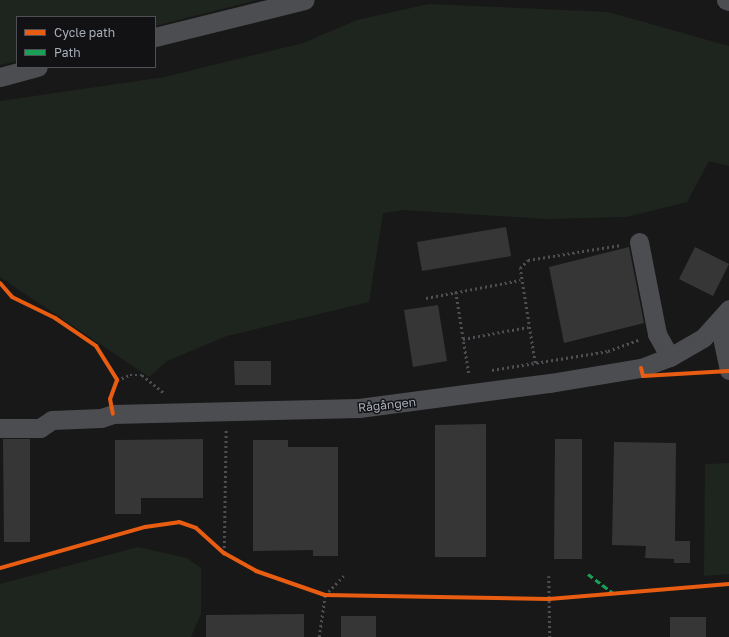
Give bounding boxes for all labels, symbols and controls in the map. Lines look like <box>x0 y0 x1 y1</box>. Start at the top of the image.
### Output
legend <box>16 16 156 68</box>
text: Cycle path <box>54 25 115 40</box>
text: Path <box>54 45 81 60</box>
street label: Rågången <box>357 395 417 415</box>

